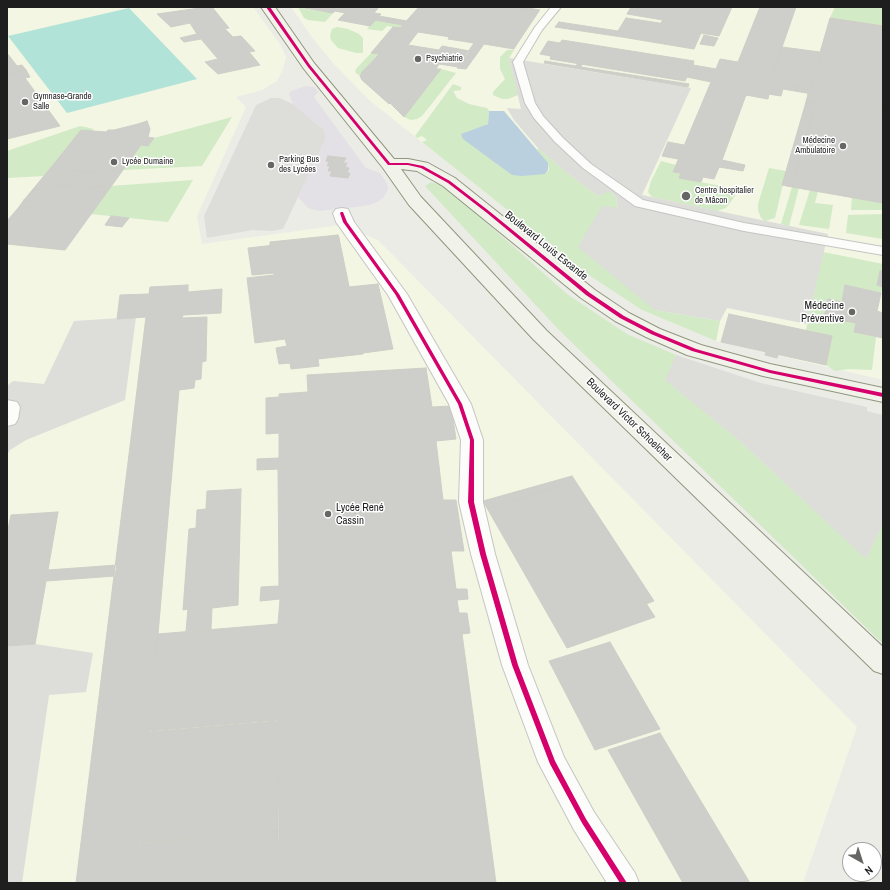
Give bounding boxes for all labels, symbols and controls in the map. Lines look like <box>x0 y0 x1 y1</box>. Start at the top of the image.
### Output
marker: Psychiatrie <box>413 54 423 64</box>
place label: Psychiatrie <box>426 54 463 64</box>
place label: Gymnase-Grande Salle <box>33 92 92 113</box>
marker: Gymnase-Grande Salle <box>20 97 30 107</box>
place label: Médecine Ambulatoire <box>795 136 835 157</box>
marker: Médecine Ambulatoire <box>838 141 848 151</box>
place label: Parking Bus des Lycées <box>279 155 319 176</box>
marker: Lycée Dumaine <box>109 157 119 167</box>
place label: Lycée Dumaine <box>122 157 173 167</box>
marker: Parking Bus des Lycées <box>266 160 276 170</box>
place label: Centre hospitalier de Mâcon <box>695 186 754 207</box>
marker: Centre hospitalier de Mâcon <box>680 190 692 202</box>
street label: Boulevard Louis Escande <box>502 209 590 283</box>
place label: Médecine Préventive <box>801 299 844 325</box>
marker: Médecine Préventive <box>847 307 857 317</box>
street label: Boulevard Victor Schoelcher <box>583 376 675 464</box>
place label: Lycée René Cassin <box>336 501 384 527</box>
marker: Lycée René Cassin <box>323 509 333 519</box>
north arrow <box>842 842 882 882</box>
text: N <box>862 863 876 878</box>

